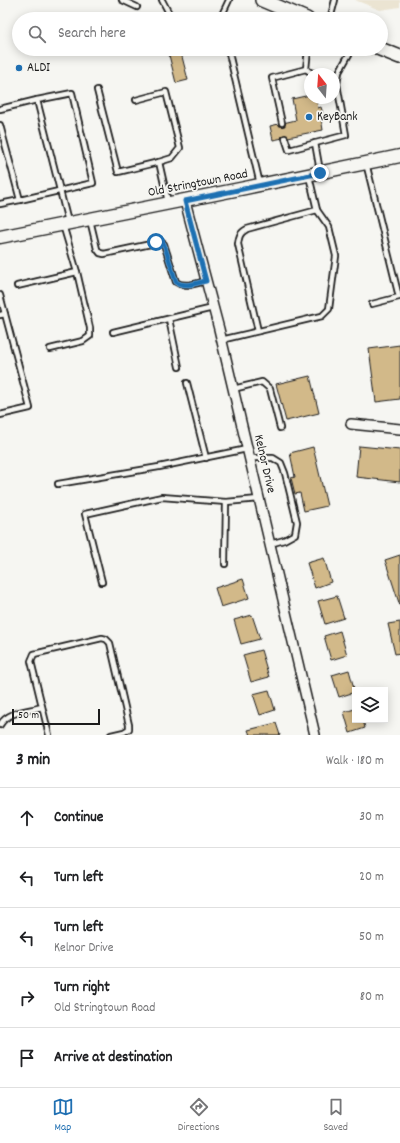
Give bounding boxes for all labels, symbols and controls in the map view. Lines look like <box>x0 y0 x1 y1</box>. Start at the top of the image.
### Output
search box <box>12 12 388 56</box>
icon: search <box>26 23 48 45</box>
text: Search here <box>58 23 126 45</box>
place label: ALDI <box>27 59 50 78</box>
marker: ALDI <box>14 63 24 73</box>
north arrow <box>304 68 340 104</box>
place label: KeyBank <box>317 108 358 127</box>
marker: KeyBank <box>304 112 314 122</box>
route end <box>311 164 329 182</box>
street label: Old Stringtown Road <box>146 165 250 203</box>
route start <box>147 233 165 251</box>
street label: Kelnor Drive <box>248 433 280 495</box>
map controls <box>352 687 388 723</box>
button: layers <box>352 687 388 723</box>
scale bar <box>12 707 100 726</box>
text: 50 m <box>18 708 39 724</box>
text: 3 min <box>16 749 50 773</box>
text: Walk · 180 m <box>326 752 384 771</box>
icon: ahead <box>16 807 38 829</box>
text: Continue <box>54 807 103 829</box>
text: 30 m <box>359 808 384 827</box>
icon: left <box>16 867 38 889</box>
text: Turn left <box>54 867 103 889</box>
text: 20 m <box>359 868 384 887</box>
text: Turn left <box>54 917 103 939</box>
icon: left <box>16 927 38 949</box>
text: 50 m <box>359 928 384 947</box>
text: Kelnor Drive <box>54 939 113 958</box>
text: Turn right <box>54 977 110 999</box>
icon: right <box>16 987 38 1009</box>
text: 80 m <box>360 988 384 1007</box>
text: Old Stringtown Road <box>54 999 155 1018</box>
icon: arrive <box>16 1047 38 1069</box>
text: Arrive at destination <box>54 1047 172 1069</box>
tab: Map <box>52 1096 74 1136</box>
tab: Directions <box>178 1096 220 1136</box>
tab: Saved <box>323 1096 348 1136</box>

